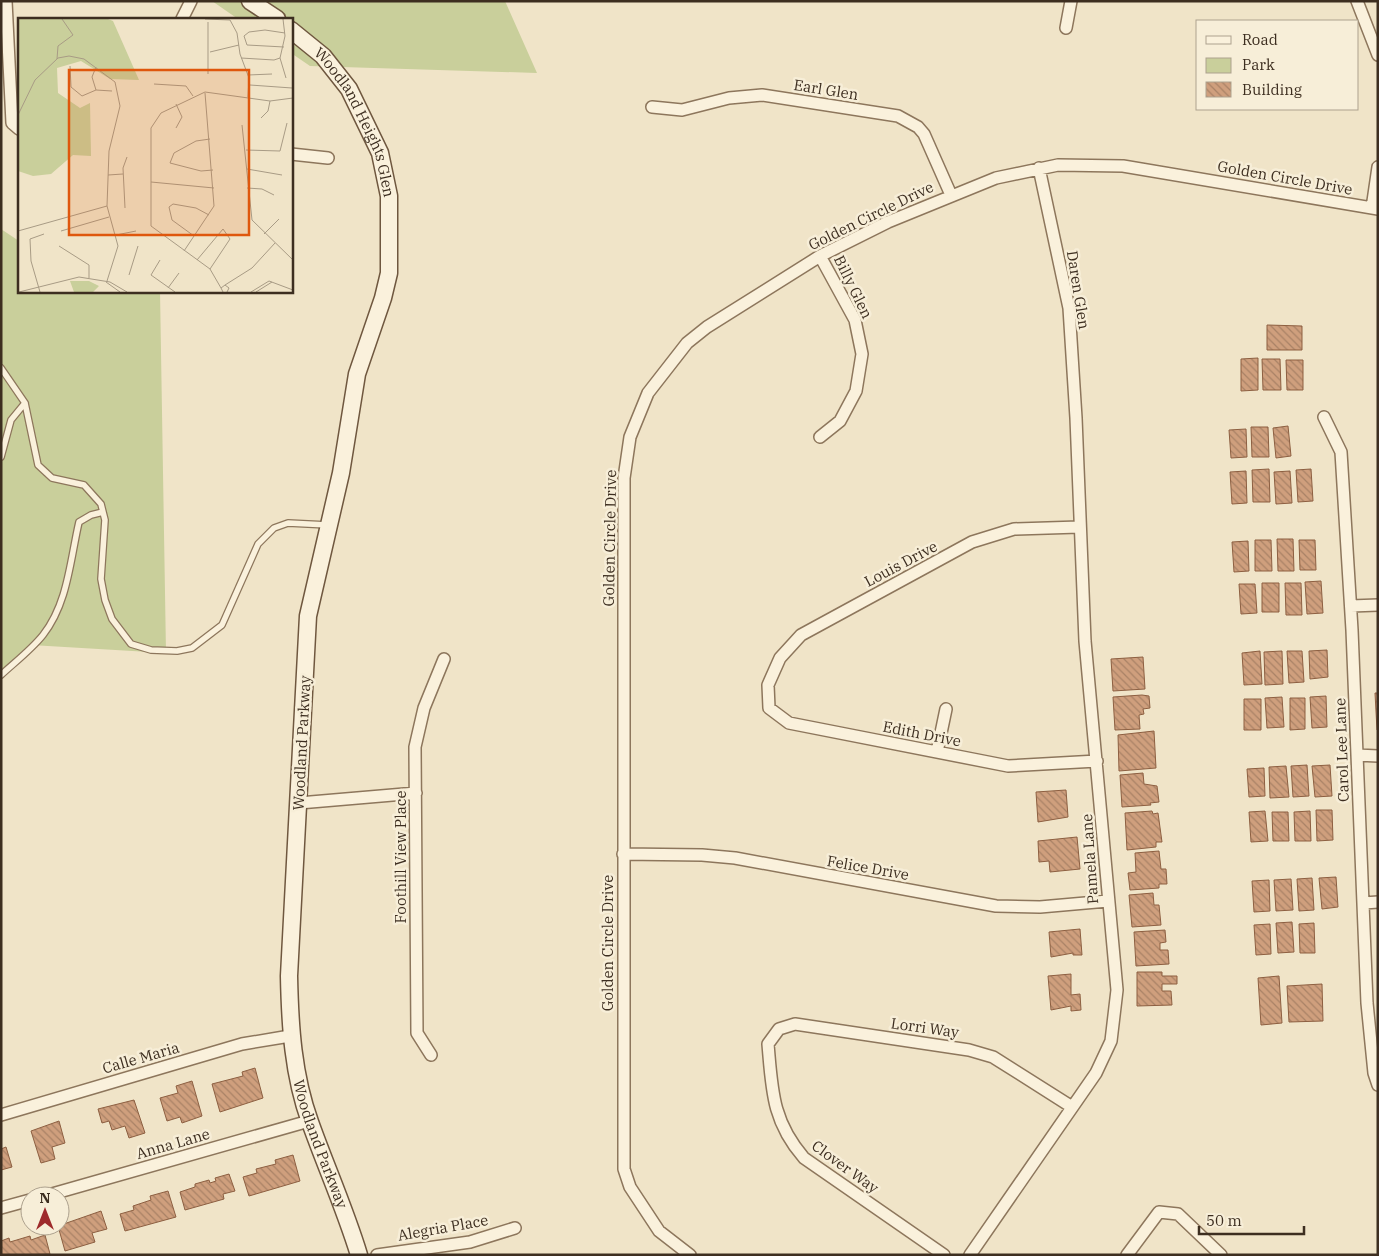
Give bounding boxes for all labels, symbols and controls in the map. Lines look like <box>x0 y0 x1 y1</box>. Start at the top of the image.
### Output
inset map <box>18 18 292 292</box>
legend <box>1196 20 1359 110</box>
text: Road <box>1242 30 1278 49</box>
street label: Woodland Heights Glen <box>311 43 399 199</box>
text: Park <box>1242 55 1275 74</box>
street label: Earl Glen <box>792 75 860 104</box>
text: Building <box>1242 80 1302 99</box>
street label: Golden Circle Drive <box>1216 156 1354 199</box>
street label: Golden Circle Drive <box>805 177 936 254</box>
street label: Daren Glen <box>1063 249 1094 331</box>
street label: Billy Glen <box>830 252 877 322</box>
street label: Golden Circle Drive <box>599 469 620 607</box>
street label: Louis Drive <box>861 536 941 591</box>
street label: Woodland Parkway <box>288 675 315 811</box>
street label: Carol Lee Lane <box>1330 698 1353 802</box>
street label: Edith Drive <box>881 717 963 750</box>
street label: Foothill View Place <box>391 791 410 923</box>
street label: Pamela Lane <box>1077 813 1102 905</box>
street label: Felice Drive <box>826 851 911 884</box>
street label: Golden Circle Drive <box>598 875 617 1011</box>
street label: Lorri Way <box>890 1013 960 1042</box>
street label: Calle Maria <box>100 1037 182 1078</box>
street label: Woodland Parkway <box>289 1078 352 1211</box>
street label: Anna Lane <box>134 1124 212 1163</box>
street label: Clover Way <box>808 1136 883 1197</box>
north arrow <box>20 1186 70 1236</box>
text: N <box>39 1189 51 1207</box>
scale bar <box>1199 1204 1304 1236</box>
street label: Alegria Place <box>396 1210 490 1245</box>
text: 50 m <box>1206 1211 1242 1230</box>

